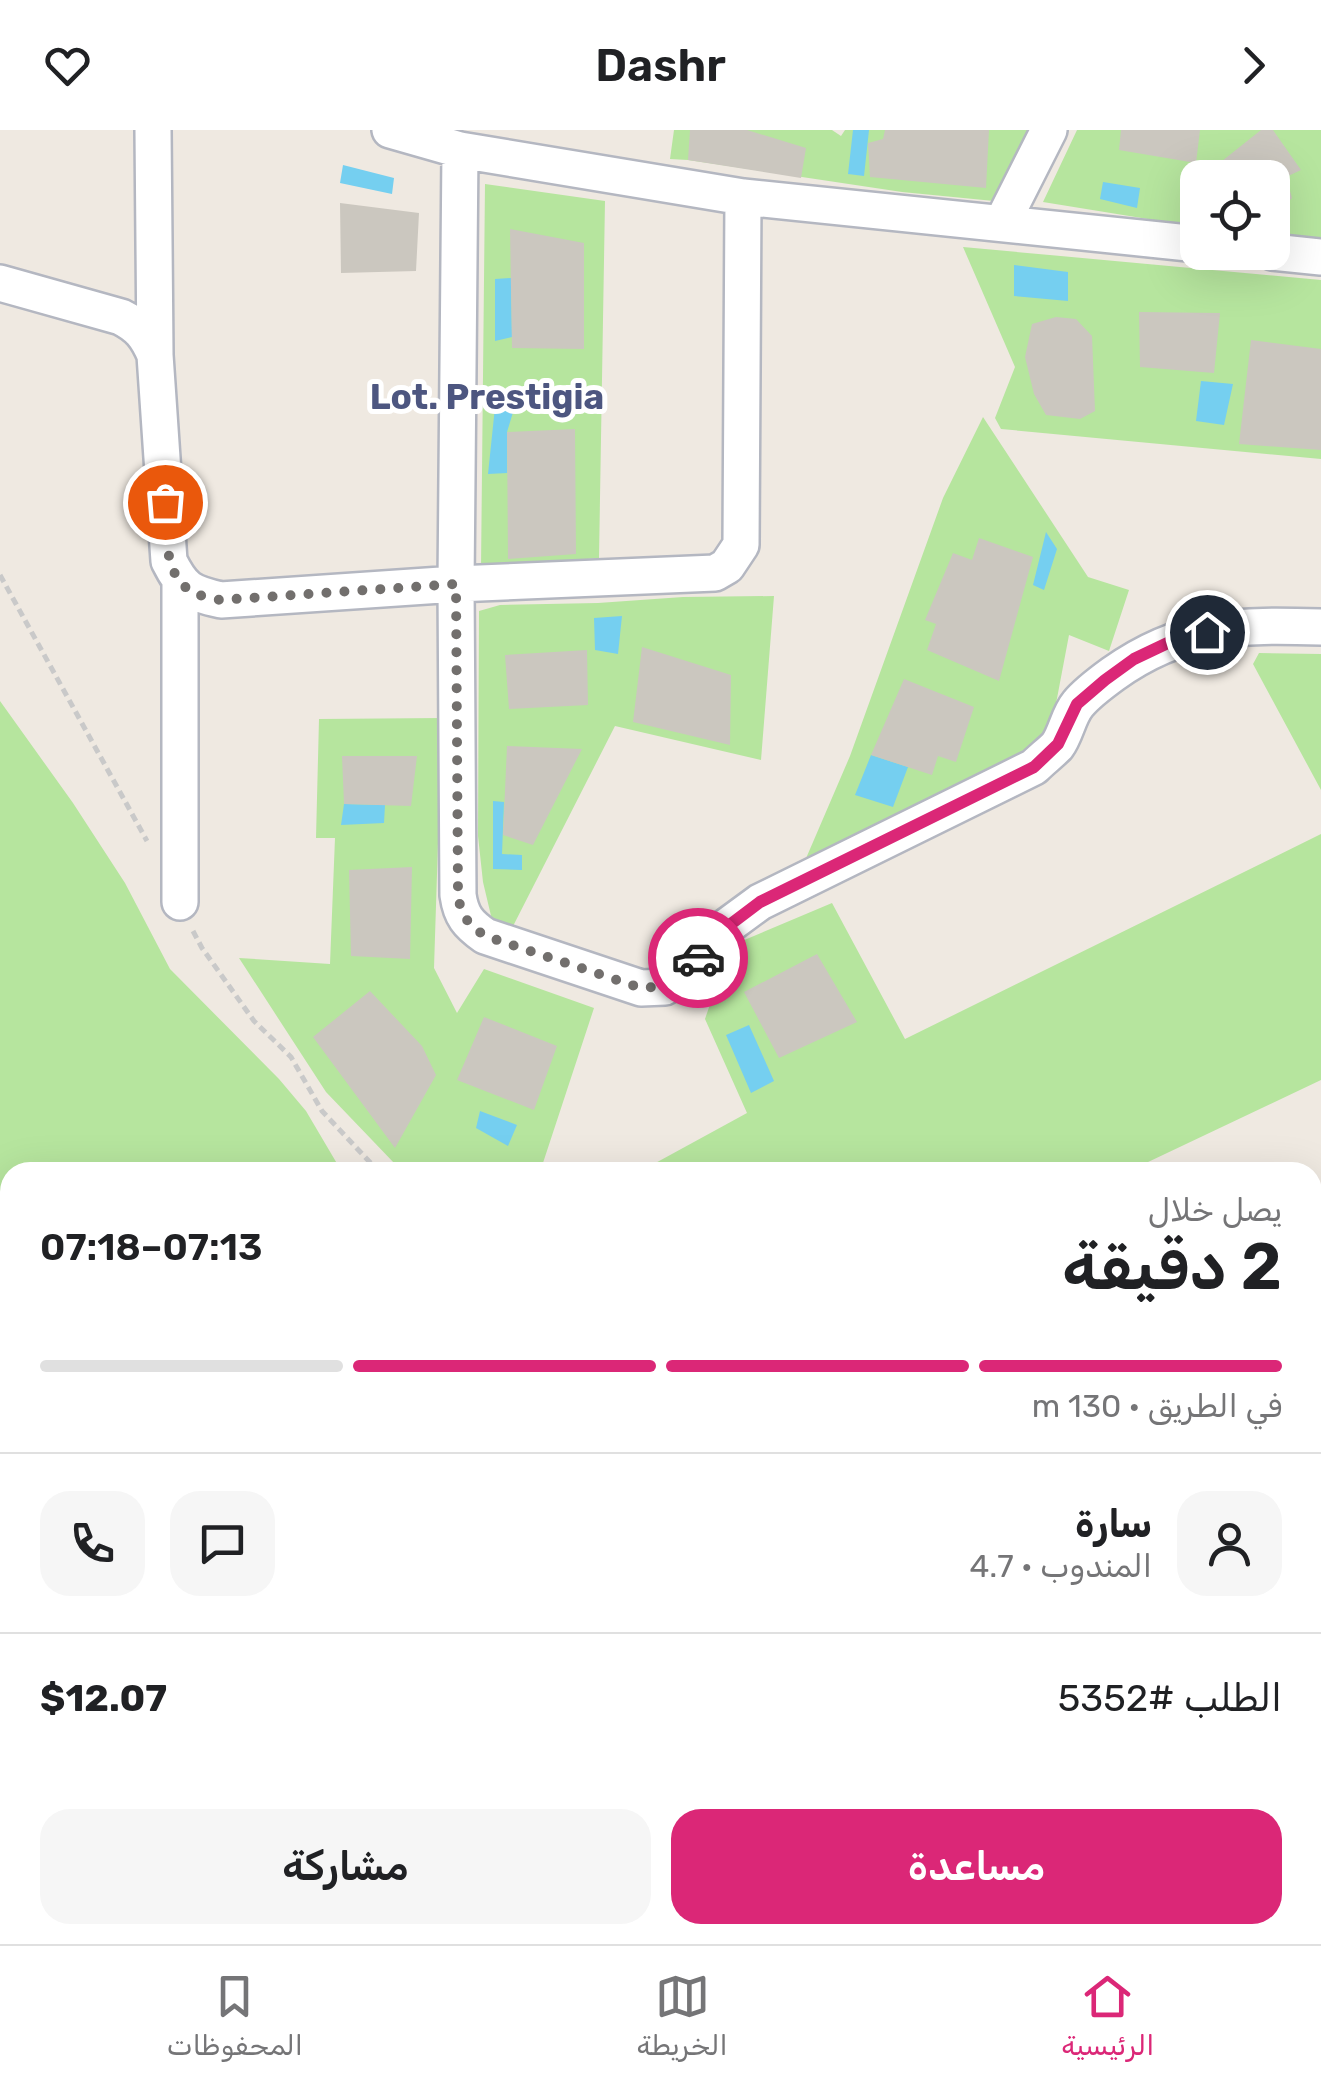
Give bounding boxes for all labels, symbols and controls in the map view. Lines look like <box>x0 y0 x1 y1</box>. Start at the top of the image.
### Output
icon: heart <box>40 38 95 93</box>
icon: forward <box>1226 38 1281 93</box>
text: Dashr <box>595 39 726 92</box>
map controls <box>1180 160 1290 270</box>
button: locate <box>1180 160 1290 270</box>
district label: Lot. Prestigia <box>370 376 604 418</box>
pin <box>123 460 208 545</box>
icon: bag <box>138 475 193 530</box>
pin <box>1165 590 1250 675</box>
icon: home <box>1180 605 1235 660</box>
courier <box>648 908 748 1008</box>
icon: car <box>671 931 726 986</box>
text: يصل خلال <box>1148 1191 1282 1229</box>
text: 07:13–07:18 <box>40 1224 263 1270</box>
text: 2 دقيقة <box>1062 1228 1282 1305</box>
text: في الطريق · 130 m <box>1032 1387 1282 1425</box>
button: phone <box>40 1491 145 1596</box>
button: chat <box>170 1491 275 1596</box>
button: person <box>1177 1491 1282 1596</box>
text: سارة <box>1075 1501 1152 1547</box>
text: المندوب · 4.7 <box>969 1547 1152 1585</box>
text: $12.07 <box>40 1675 167 1721</box>
text: الطلب #5352 <box>1058 1675 1282 1721</box>
button: مشاركة <box>40 1809 651 1924</box>
button: مساعدة <box>671 1809 1282 1924</box>
tab: المحفوظات <box>167 1969 303 2062</box>
tab: الخريطة <box>636 1969 728 2062</box>
tab: الرئيسية <box>1061 1969 1154 2062</box>

